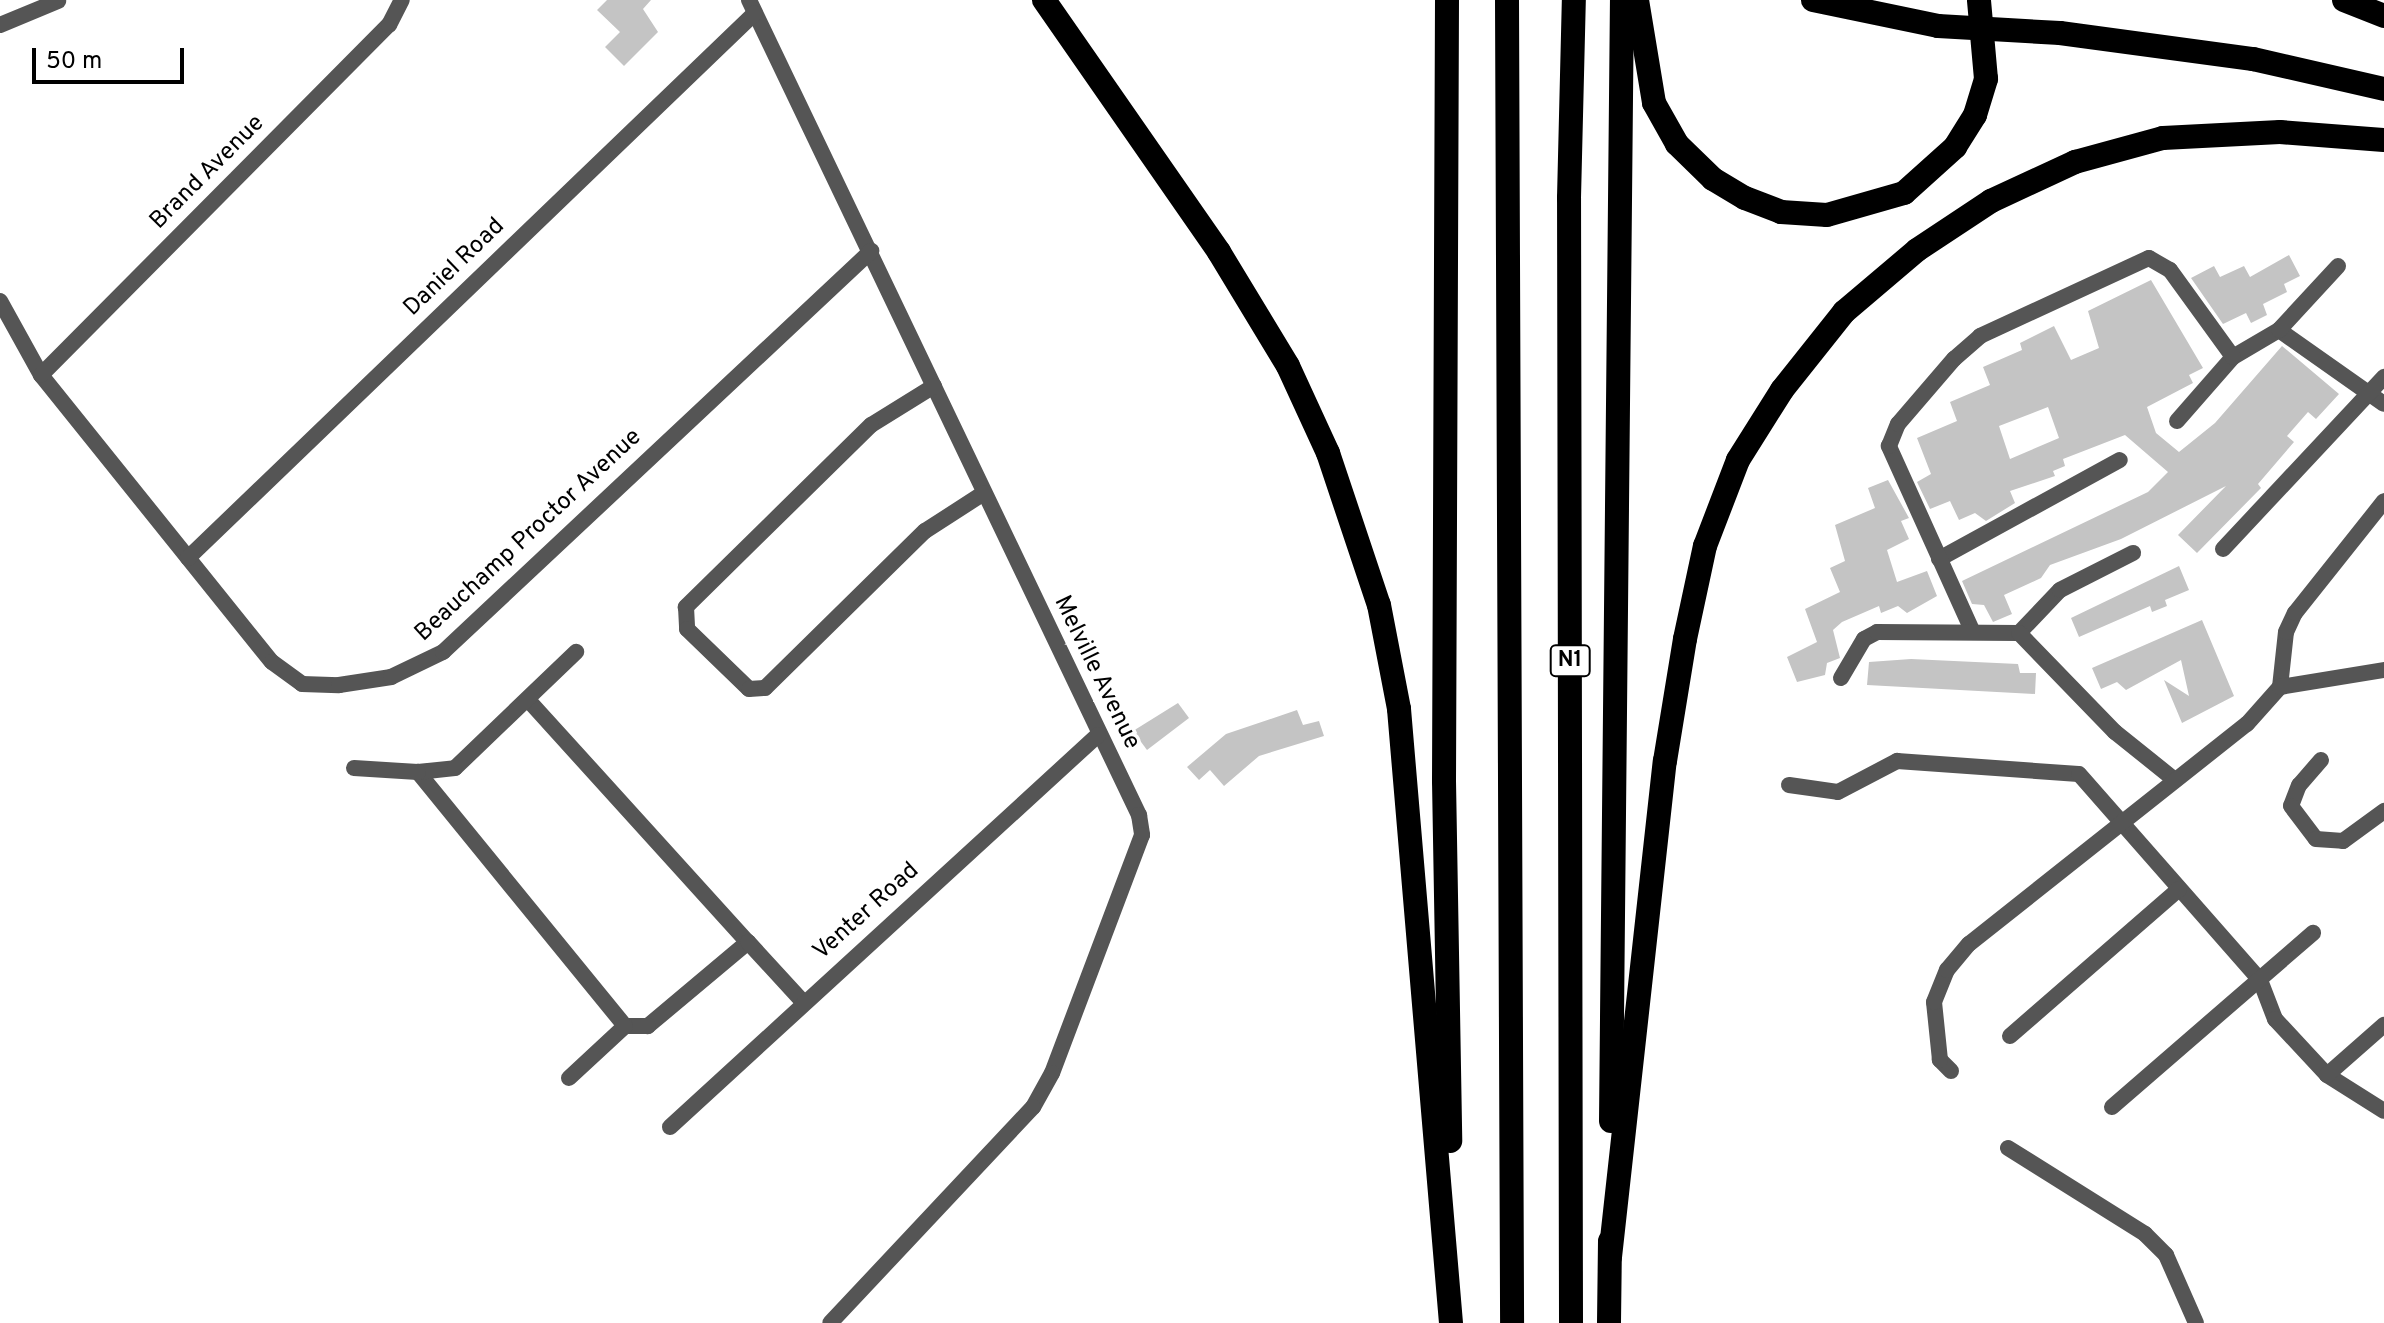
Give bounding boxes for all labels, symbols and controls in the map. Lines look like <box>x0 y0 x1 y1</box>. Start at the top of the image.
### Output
scale bar <box>36 32 188 82</box>
text: 50 m <box>46 47 102 77</box>
street label: Brand Avenue <box>145 110 271 236</box>
street label: Daniel Road <box>399 213 511 323</box>
street label: Beauchamp Proctor Avenue <box>410 423 648 649</box>
street label: Melville Avenue <box>1046 591 1146 755</box>
road number: N1 <box>1548 643 1592 679</box>
street label: Venter Road <box>808 857 926 967</box>

